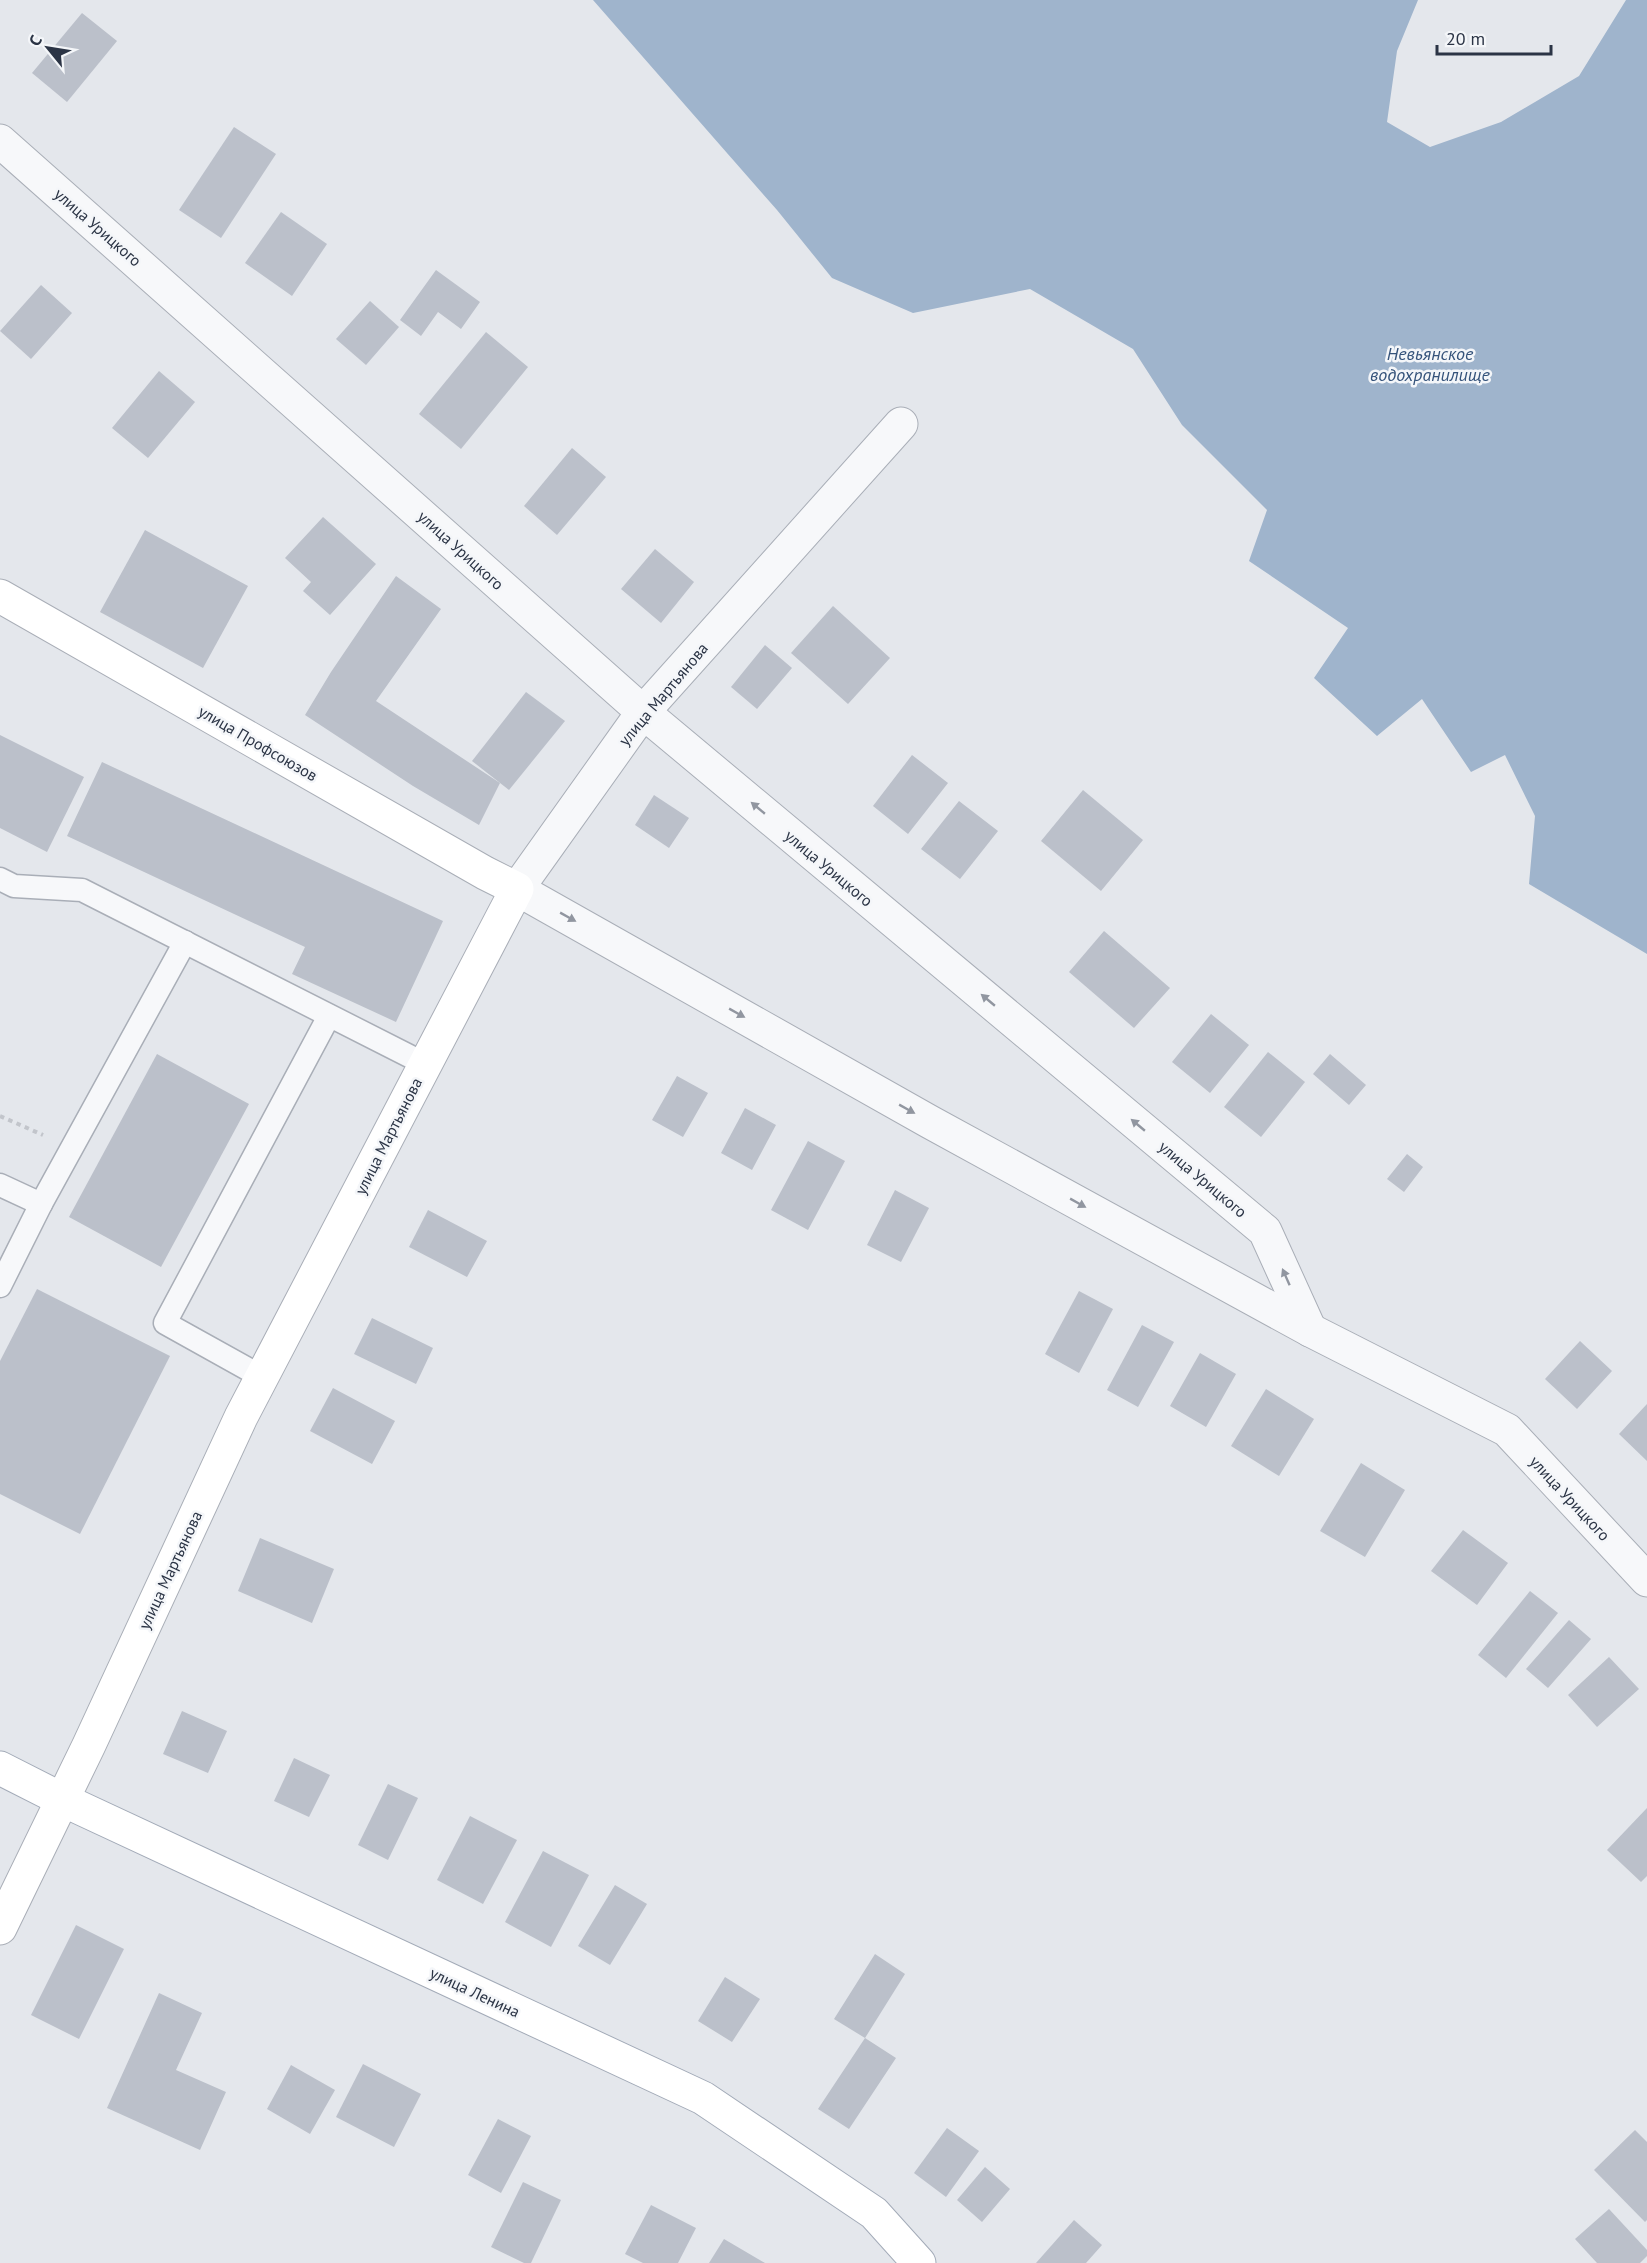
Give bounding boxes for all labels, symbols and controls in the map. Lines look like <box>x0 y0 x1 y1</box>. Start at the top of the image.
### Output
north arrow <box>18 18 78 78</box>
scale bar <box>1437 18 1551 56</box>
text: 20 m <box>1446 27 1485 50</box>
text: С <box>24 32 46 49</box>
street label: улица Урицкого <box>50 184 146 270</box>
water label: Невьянское водохранилище <box>1370 342 1491 386</box>
street label: улица Урицкого <box>414 506 508 594</box>
street label: улица Мартьянова <box>614 638 712 750</box>
street label: улица Профсоюзов <box>195 701 321 785</box>
one-way arrow <box>751 802 766 815</box>
street label: улица Урицкого <box>781 825 877 911</box>
one-way arrow <box>559 912 576 922</box>
one-way arrow <box>981 994 996 1007</box>
one-way arrow <box>729 1008 746 1018</box>
street label: улица Мартьянова <box>350 1074 426 1198</box>
one-way arrow <box>899 1104 916 1114</box>
one-way arrow <box>1131 1119 1146 1132</box>
street label: улица Урицкого <box>1155 1136 1251 1222</box>
one-way arrow <box>1070 1198 1087 1208</box>
one-way arrow <box>1280 1268 1290 1286</box>
street label: улица Урицкого <box>1526 1451 1614 1545</box>
street label: улица Мартьянова <box>134 1508 206 1632</box>
street label: улица Ленина <box>427 1962 523 2022</box>

